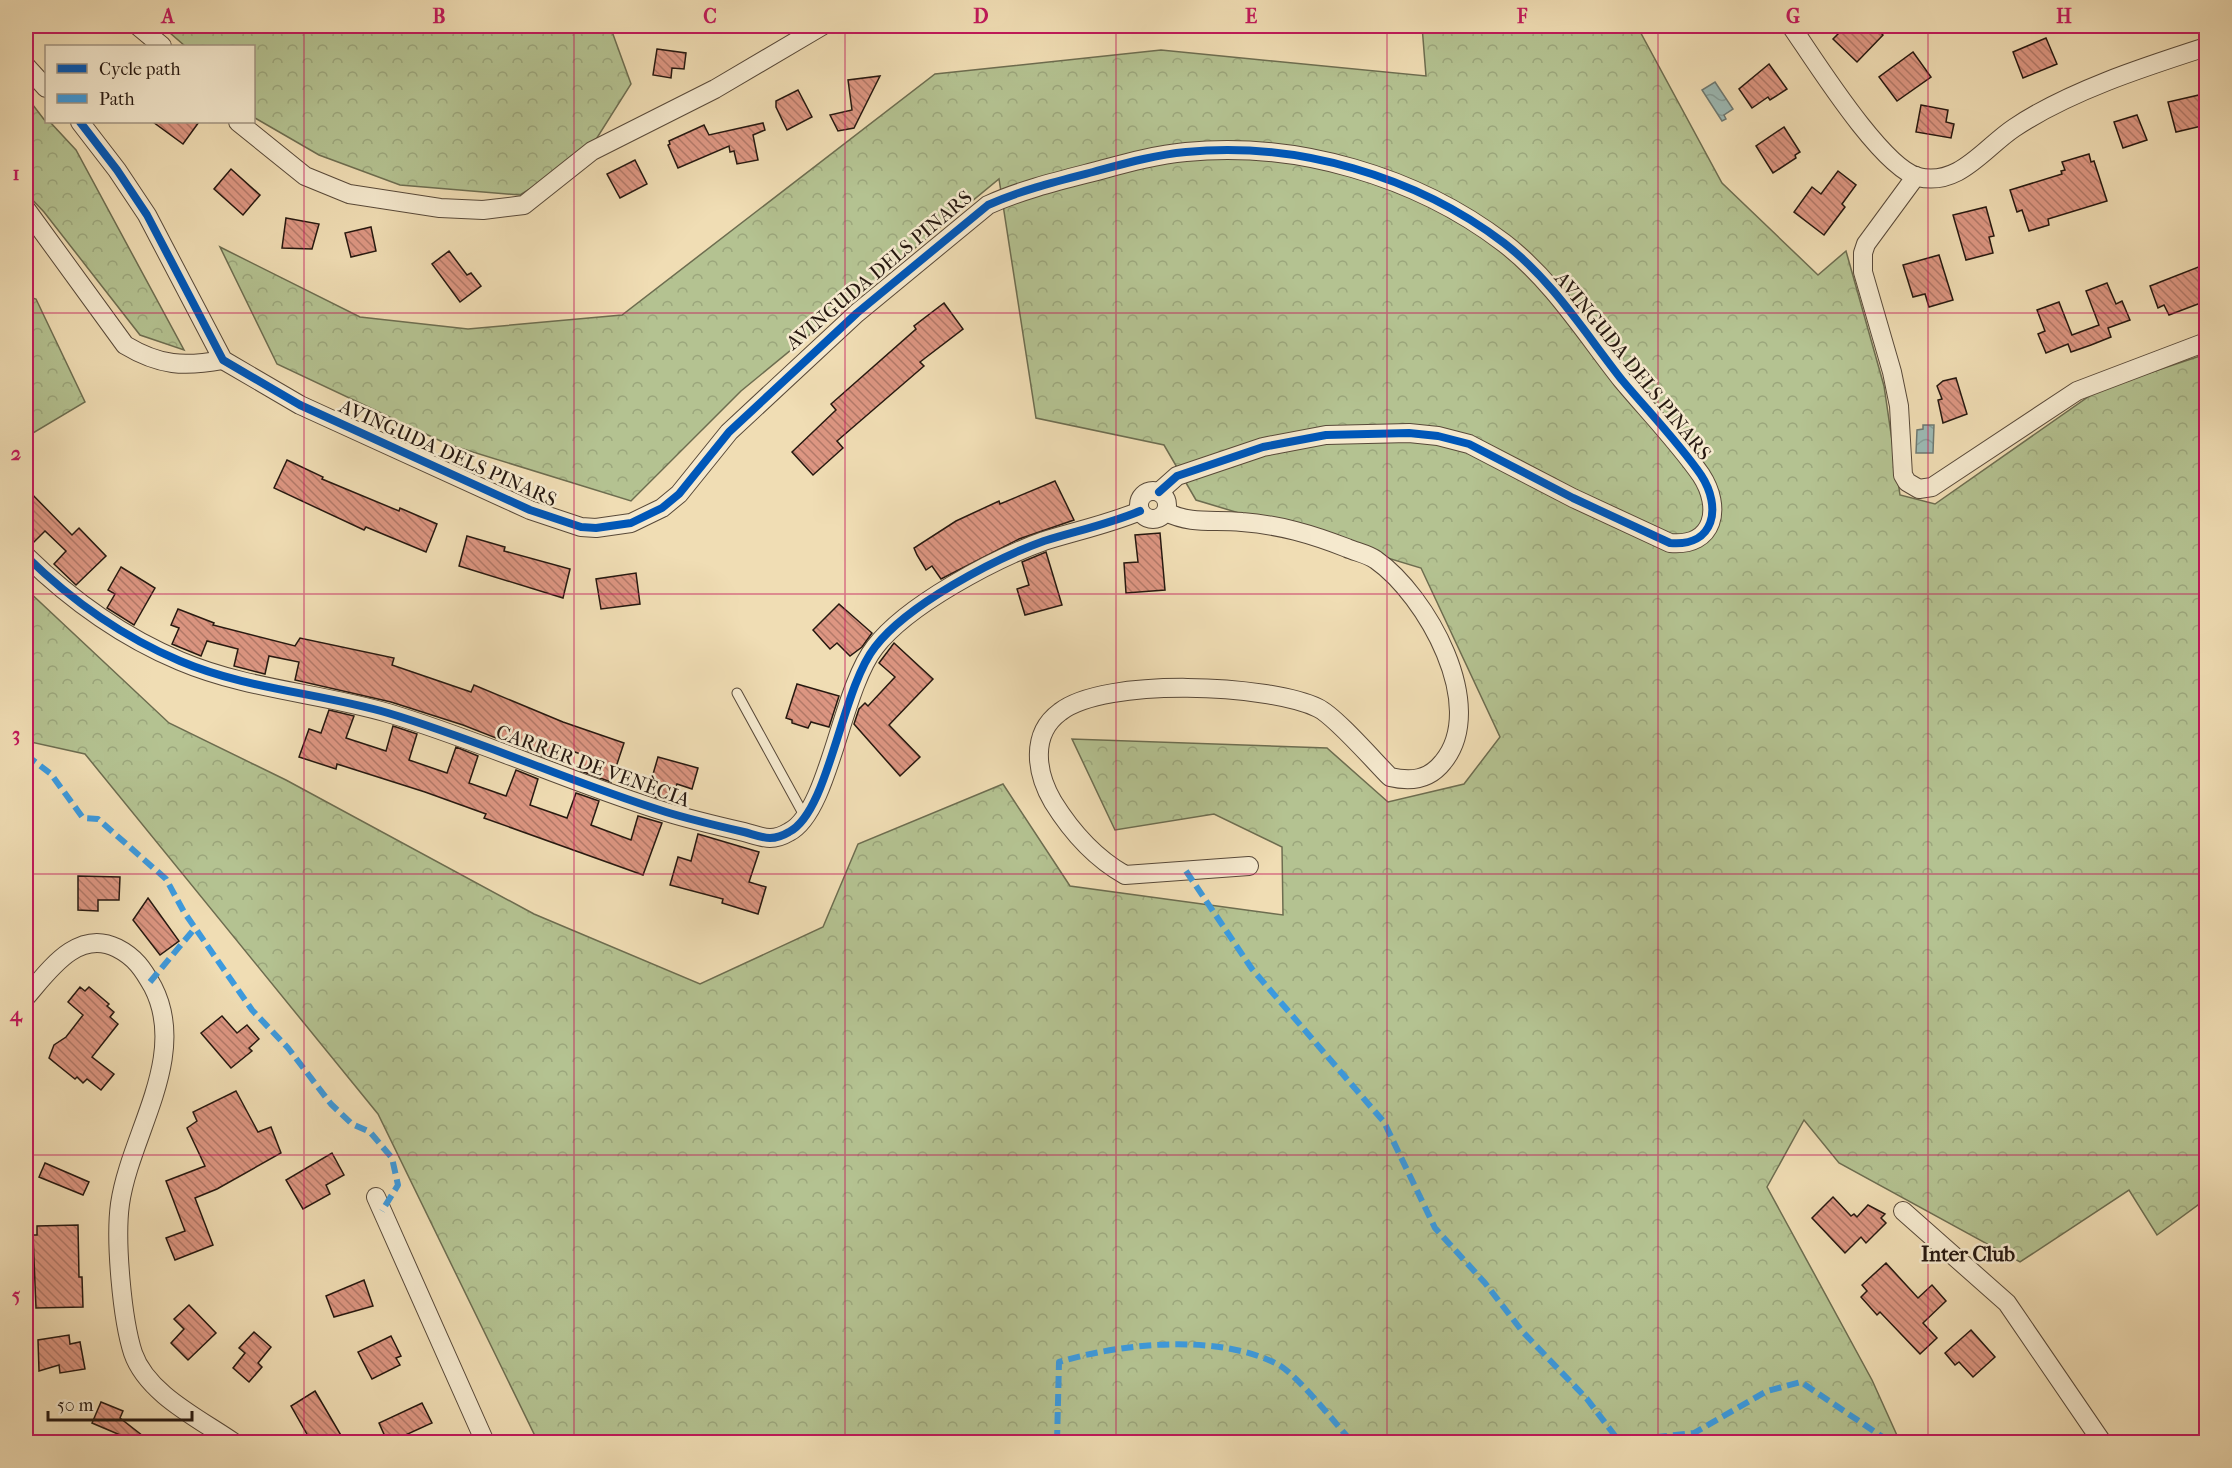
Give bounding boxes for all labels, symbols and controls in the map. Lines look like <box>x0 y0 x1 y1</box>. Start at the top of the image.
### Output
text: A <box>160 5 176 28</box>
text: B <box>432 5 446 28</box>
text: C <box>703 5 717 28</box>
text: D <box>973 5 989 28</box>
text: E <box>1245 5 1257 28</box>
text: F <box>1516 5 1528 28</box>
text: G <box>1786 5 1800 28</box>
text: H <box>2056 5 2072 28</box>
legend <box>45 45 255 123</box>
text: Cycle path <box>99 59 180 80</box>
text: Path <box>99 89 135 110</box>
text: 1 <box>12 162 20 185</box>
street label: AVINGUDA DELS PINARS <box>781 185 977 355</box>
street label: AVINGUDA DELS PINARS <box>1549 266 1716 465</box>
street label: AVINGUDA DELS PINARS <box>335 394 560 511</box>
text: 2 <box>11 442 21 465</box>
street label: CARRER DE VENÈCIA <box>493 719 694 812</box>
text: 3 <box>12 723 20 746</box>
text: 4 <box>9 1003 23 1027</box>
district label: Inter Club <box>1921 1242 2015 1266</box>
text: 5 <box>12 1284 21 1307</box>
scale bar <box>48 1384 192 1422</box>
text: 50 m <box>57 1395 94 1416</box>

